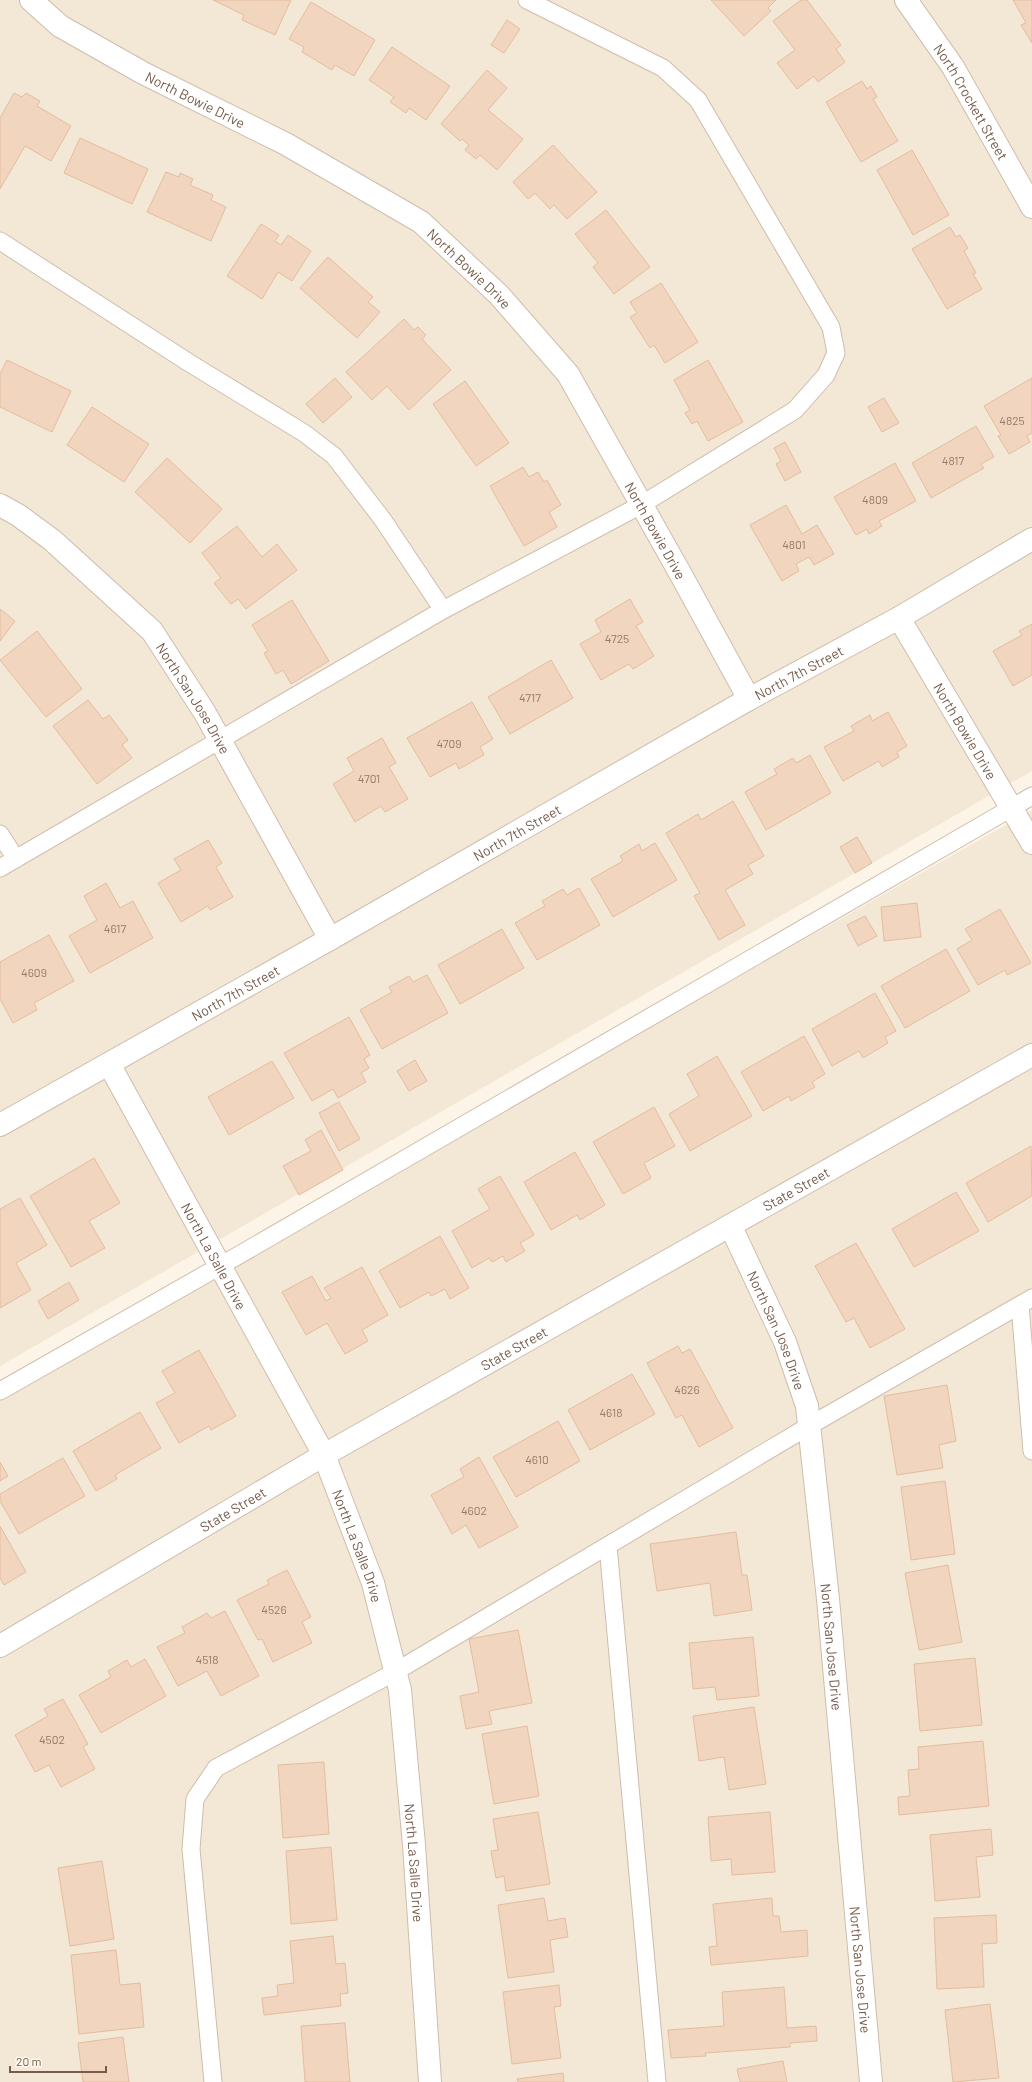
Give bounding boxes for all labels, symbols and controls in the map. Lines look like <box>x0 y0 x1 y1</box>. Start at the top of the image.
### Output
street label: North Crockett Street <box>931 40 1012 163</box>
street label: North Bowie Drive <box>143 67 248 131</box>
street label: North Bowie Drive <box>424 224 515 312</box>
house number: 4825 <box>999 413 1025 427</box>
house number: 4817 <box>942 453 965 467</box>
street label: North Bowie Drive <box>622 479 690 582</box>
house number: 4809 <box>862 492 888 506</box>
house number: 4801 <box>782 537 806 551</box>
house number: 4725 <box>605 631 629 645</box>
street label: North San Jose Drive <box>153 639 234 757</box>
street label: North 7th Street <box>751 641 846 703</box>
street label: North Bowie Drive <box>931 679 1001 782</box>
house number: 4717 <box>519 690 541 704</box>
house number: 4709 <box>437 736 461 750</box>
house number: 4701 <box>358 771 380 785</box>
street label: North 7th Street <box>470 800 564 864</box>
house number: 4617 <box>104 921 127 935</box>
street label: North 7th Street <box>188 961 282 1024</box>
house number: 4609 <box>21 965 47 979</box>
street label: State Street <box>759 1163 832 1214</box>
street label: North La Salle Drive <box>178 1200 251 1312</box>
street label: North San Jose Drive <box>744 1268 809 1392</box>
street label: State Street <box>477 1322 550 1373</box>
house number: 4626 <box>674 1382 700 1396</box>
house number: 4618 <box>599 1405 623 1419</box>
house number: 4610 <box>525 1452 549 1466</box>
street label: State Street <box>196 1483 269 1535</box>
street label: North La Salle Drive <box>329 1487 386 1604</box>
house number: 4602 <box>461 1503 487 1517</box>
street label: North San Jose Drive <box>818 1583 846 1711</box>
house number: 4526 <box>261 1602 287 1616</box>
house number: 4518 <box>196 1652 218 1666</box>
house number: 4502 <box>39 1732 65 1746</box>
street label: North La Salle Drive <box>402 1803 428 1923</box>
street label: North San Jose Drive <box>847 1905 875 2034</box>
scale bar <box>10 2048 106 2074</box>
text: 20 m <box>16 2054 42 2068</box>

